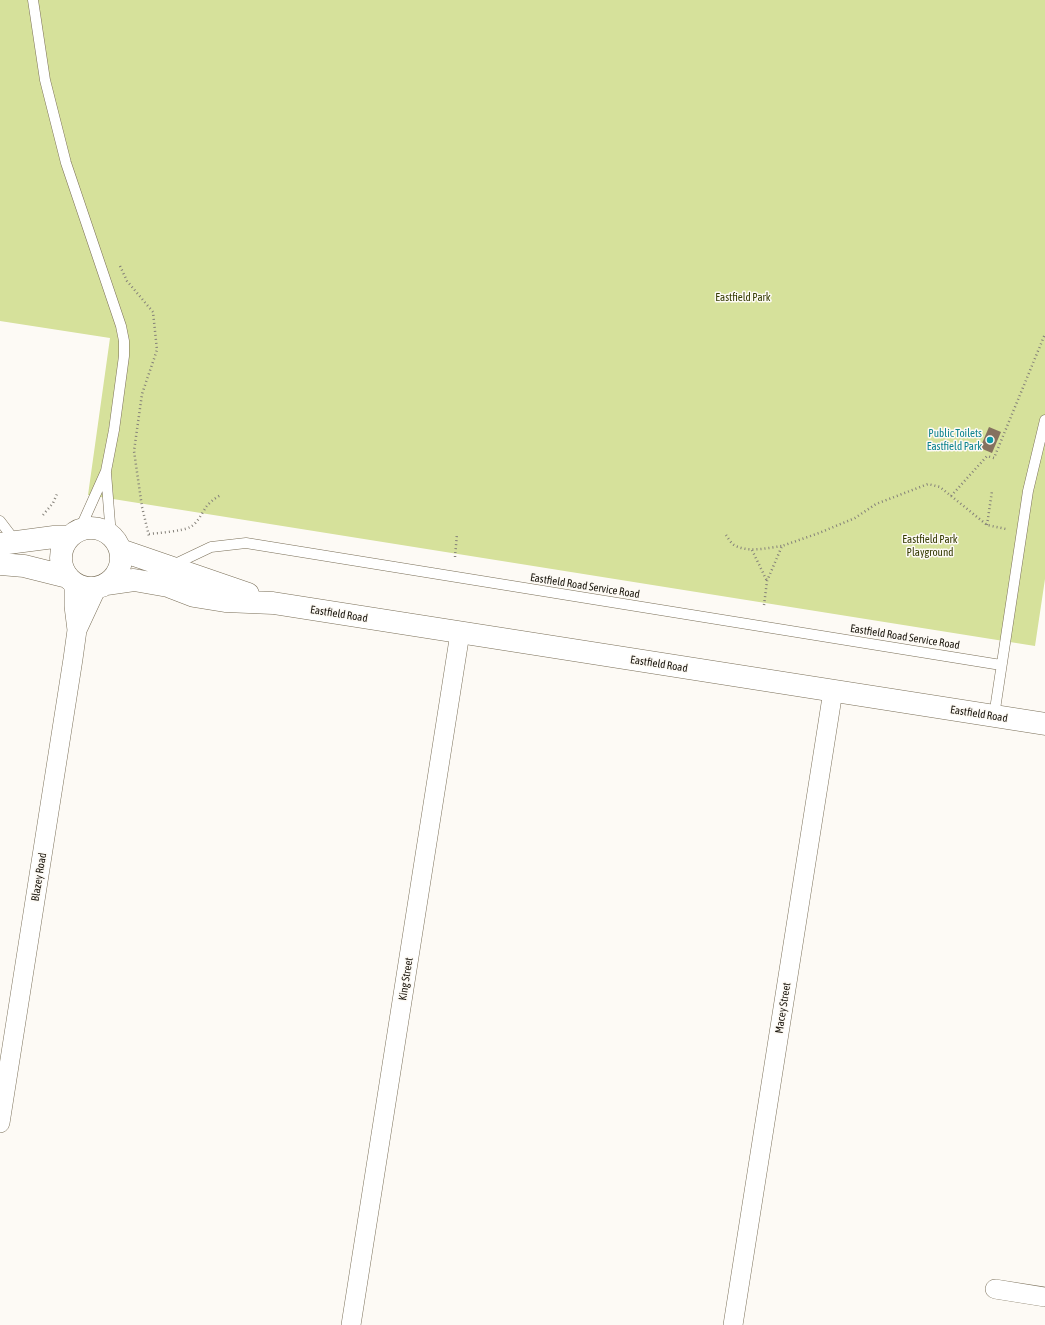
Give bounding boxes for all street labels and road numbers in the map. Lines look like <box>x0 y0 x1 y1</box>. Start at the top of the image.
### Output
street label: Eastfield Road Service Road <box>529 571 641 601</box>
street label: Eastfield Road <box>309 603 369 625</box>
street label: Eastfield Road Service Road <box>849 622 961 652</box>
street label: Eastfield Road <box>629 653 689 675</box>
street label: Eastfield Road <box>949 703 1009 725</box>
street label: Blazey Road <box>29 852 49 902</box>
street label: King Street <box>396 956 416 1002</box>
street label: Macey Street <box>772 981 794 1035</box>

